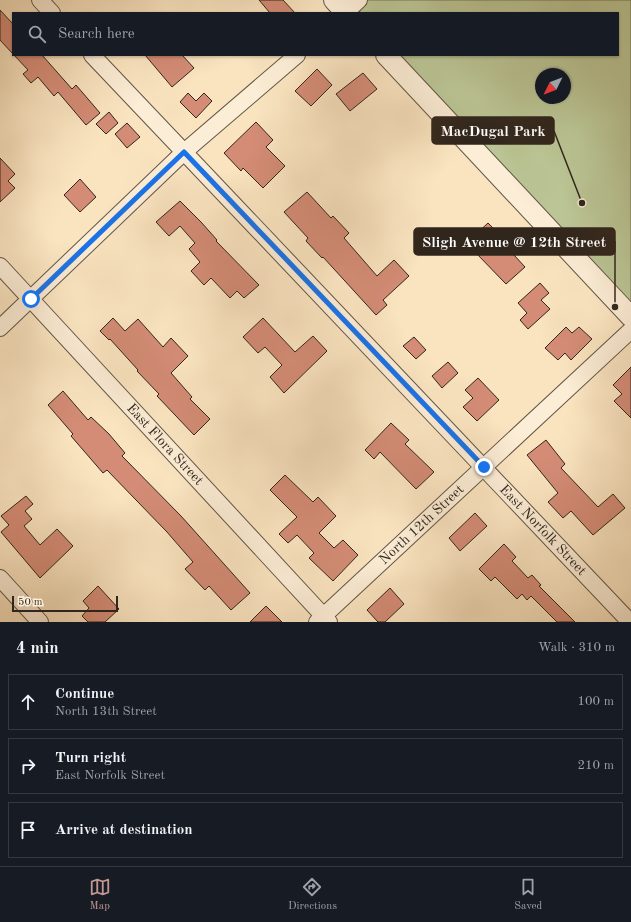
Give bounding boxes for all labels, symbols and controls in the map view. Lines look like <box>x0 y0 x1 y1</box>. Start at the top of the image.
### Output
search box <box>12 12 619 56</box>
icon: search <box>26 23 48 45</box>
text: Search here <box>58 27 135 42</box>
north arrow <box>535 68 571 104</box>
callout: MacDugal Park <box>432 117 554 144</box>
text: MacDugal Park <box>440 125 546 140</box>
callout: Sligh Avenue @ 12th Street <box>414 228 615 255</box>
text: Sligh Avenue @ 12th Street <box>422 236 607 251</box>
route start <box>22 290 40 308</box>
street label: East Flora Street <box>124 401 206 488</box>
route end <box>475 458 493 476</box>
street label: North 12th Street <box>377 482 467 567</box>
street label: East Norfolk Street <box>497 482 589 578</box>
scale bar <box>12 594 118 613</box>
text: 50 m <box>18 597 43 608</box>
text: 4 min <box>16 640 59 657</box>
text: Walk · 310 m <box>538 641 615 654</box>
text: Continue <box>55 687 114 702</box>
icon: ahead <box>17 691 39 713</box>
text: 100 m <box>577 695 614 708</box>
text: North 13th Street <box>55 705 157 718</box>
text: Turn right <box>55 751 126 766</box>
icon: right <box>17 755 39 777</box>
text: 210 m <box>577 759 614 772</box>
text: East Norfolk Street <box>55 769 165 782</box>
icon: arrive <box>17 819 39 841</box>
text: Arrive at destination <box>55 823 193 838</box>
tab: Map <box>89 876 111 914</box>
tab: Directions <box>288 876 337 914</box>
tab: Saved <box>514 876 542 914</box>

